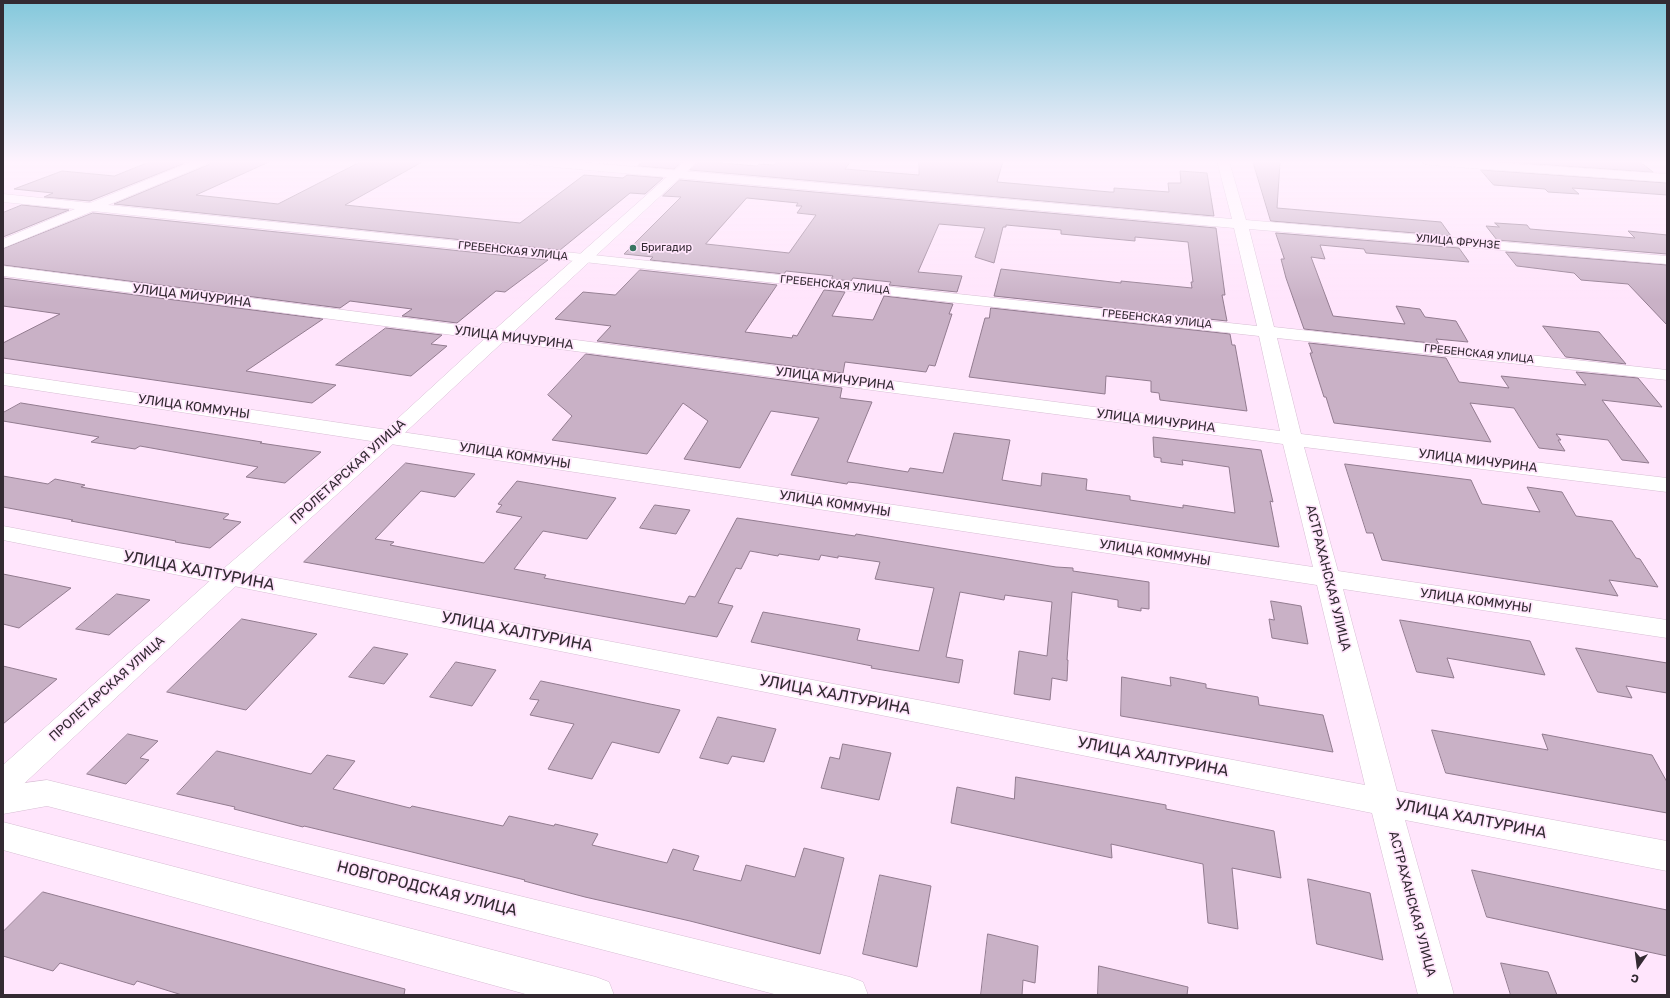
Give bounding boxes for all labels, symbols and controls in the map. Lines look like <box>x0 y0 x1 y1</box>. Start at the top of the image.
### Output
street label: УЛИЦА ФРУНЗЕ <box>1415 232 1501 252</box>
street label: ГРЕБЕНСКАЯ УЛИЦА <box>457 239 569 263</box>
place label: Бригадир <box>641 241 692 255</box>
marker: Бригадир <box>628 243 638 253</box>
street label: ГРЕБЕНСКАЯ УЛИЦА <box>779 273 891 297</box>
street label: УЛИЦА МИЧУРИНА <box>132 281 252 311</box>
street label: ГРЕБЕНСКАЯ УЛИЦА <box>1101 307 1213 331</box>
street label: УЛИЦА МИЧУРИНА <box>454 323 574 353</box>
street label: ГРЕБЕНСКАЯ УЛИЦА <box>1423 342 1535 366</box>
street label: УЛИЦА МИЧУРИНА <box>775 364 895 394</box>
street label: УЛИЦА КОММУНЫ <box>137 391 251 423</box>
street label: УЛИЦА МИЧУРИНА <box>1096 406 1216 436</box>
street label: ПРОЛЕТАРСКАЯ УЛИЦА <box>287 416 409 528</box>
street label: УЛИЦА КОММУНЫ <box>458 440 572 472</box>
street label: УЛИЦА МИЧУРИНА <box>1418 446 1538 476</box>
street label: УЛИЦА КОММУНЫ <box>778 488 892 520</box>
street label: АСТРАХАНСКАЯ УЛИЦА <box>1302 503 1354 653</box>
street label: УЛИЦА КОММУНЫ <box>1098 537 1212 569</box>
street label: УЛИЦА ХАЛТУРИНА <box>122 547 276 595</box>
street label: УЛИЦА КОММУНЫ <box>1419 585 1533 617</box>
street label: УЛИЦА ХАЛТУРИНА <box>440 608 594 656</box>
street label: ПРОЛЕТАРСКАЯ УЛИЦА <box>46 633 168 745</box>
street label: УЛИЦА ХАЛТУРИНА <box>758 671 912 719</box>
street label: УЛИЦА ХАЛТУРИНА <box>1076 733 1230 781</box>
street label: УЛИЦА ХАЛТУРИНА <box>1394 795 1548 843</box>
street label: АСТРАХАНСКАЯ УЛИЦА <box>1385 830 1439 978</box>
street label: НОВГОРОДСКАЯ УЛИЦА <box>335 857 519 921</box>
north arrow <box>1618 946 1658 986</box>
text: С <box>1630 971 1640 985</box>

